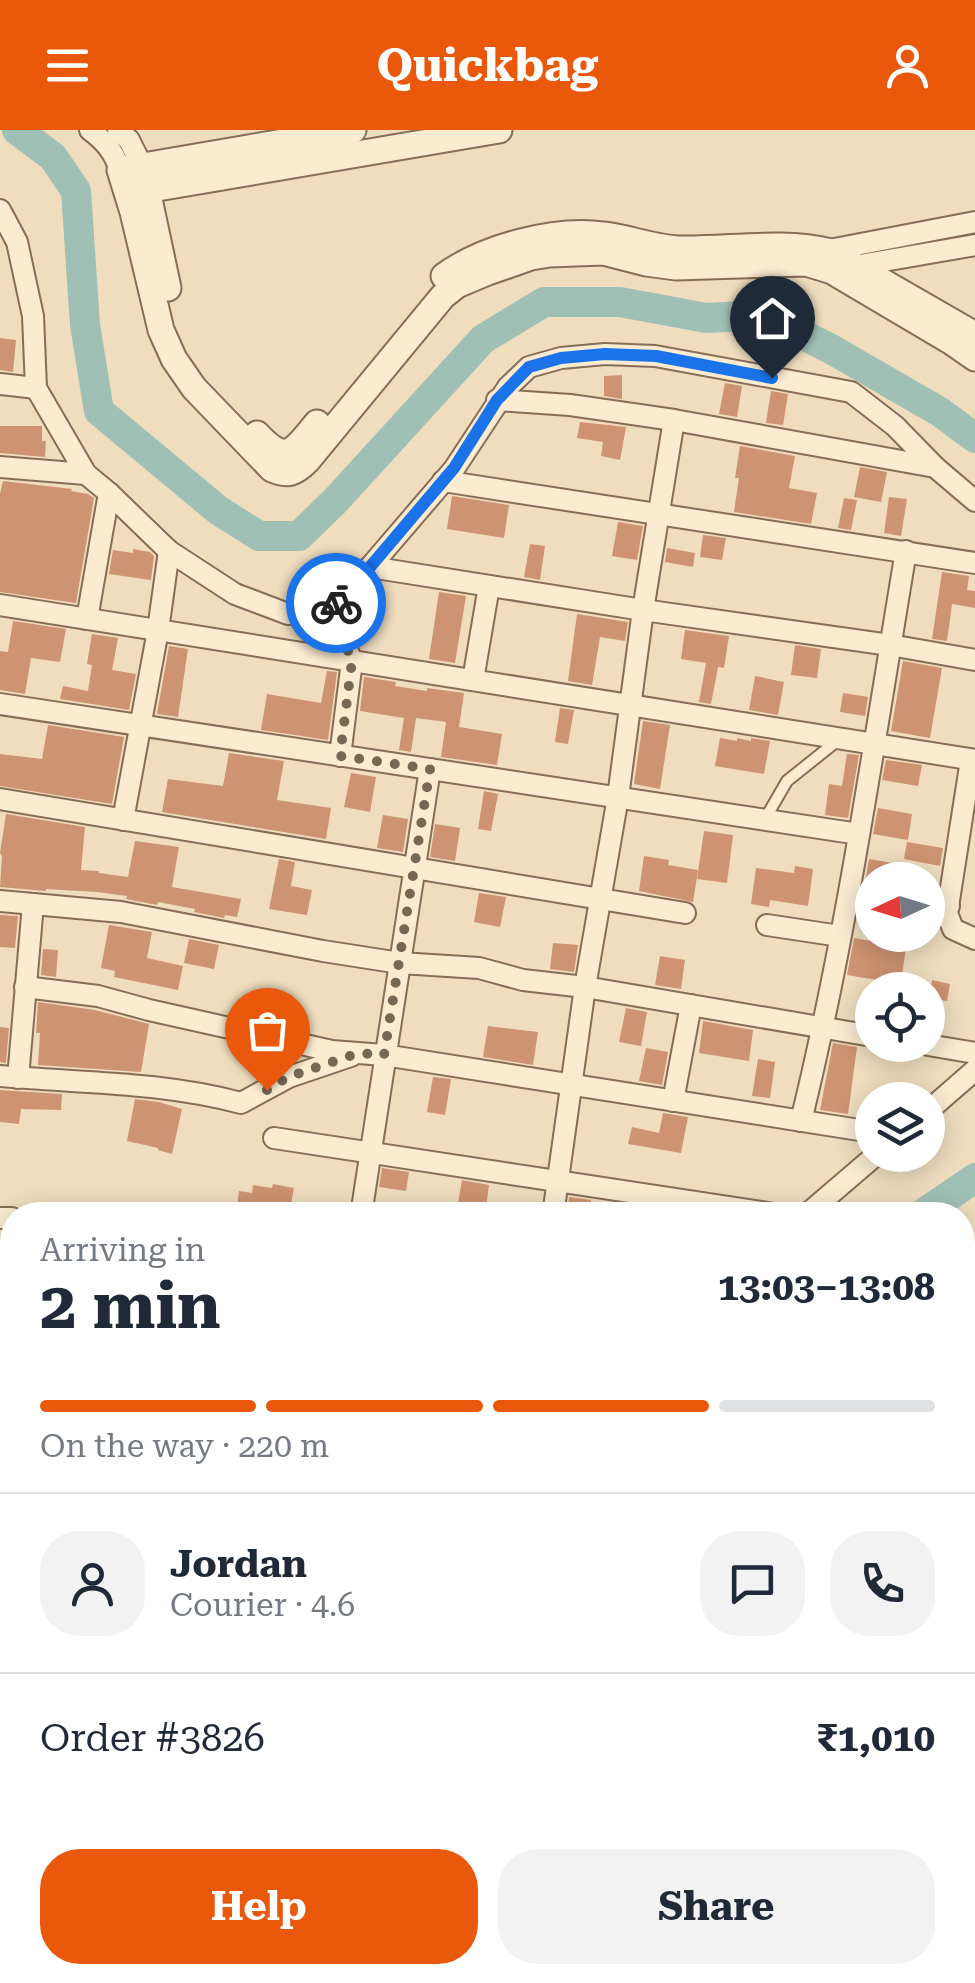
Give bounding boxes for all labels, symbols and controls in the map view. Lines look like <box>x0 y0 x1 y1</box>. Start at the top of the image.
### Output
icon: menu <box>40 38 95 93</box>
icon: person <box>880 38 935 93</box>
text: Quickbag <box>377 39 598 92</box>
pin <box>730 276 815 379</box>
icon: home <box>745 291 800 346</box>
courier <box>286 553 386 653</box>
icon: bike <box>309 576 364 631</box>
north arrow <box>855 862 945 952</box>
map controls <box>855 862 945 1172</box>
button: locate <box>855 972 945 1062</box>
pin <box>225 988 310 1091</box>
icon: bag <box>240 1003 295 1058</box>
button: layers <box>855 1082 945 1172</box>
text: Arriving in <box>40 1231 205 1269</box>
text: 13:03–13:08 <box>718 1265 935 1309</box>
text: 2 min <box>40 1268 221 1344</box>
text: On the way · 220 m <box>40 1427 329 1465</box>
button: person <box>40 1531 145 1636</box>
button: chat <box>700 1531 805 1636</box>
button: phone <box>830 1531 935 1636</box>
text: Jordan <box>170 1542 307 1586</box>
text: Courier · 4.6 <box>170 1586 355 1624</box>
text: Order #3826 <box>40 1716 265 1760</box>
text: ₹1,010 <box>816 1716 935 1760</box>
button: Help <box>40 1849 478 1964</box>
button: Share <box>498 1849 935 1964</box>

